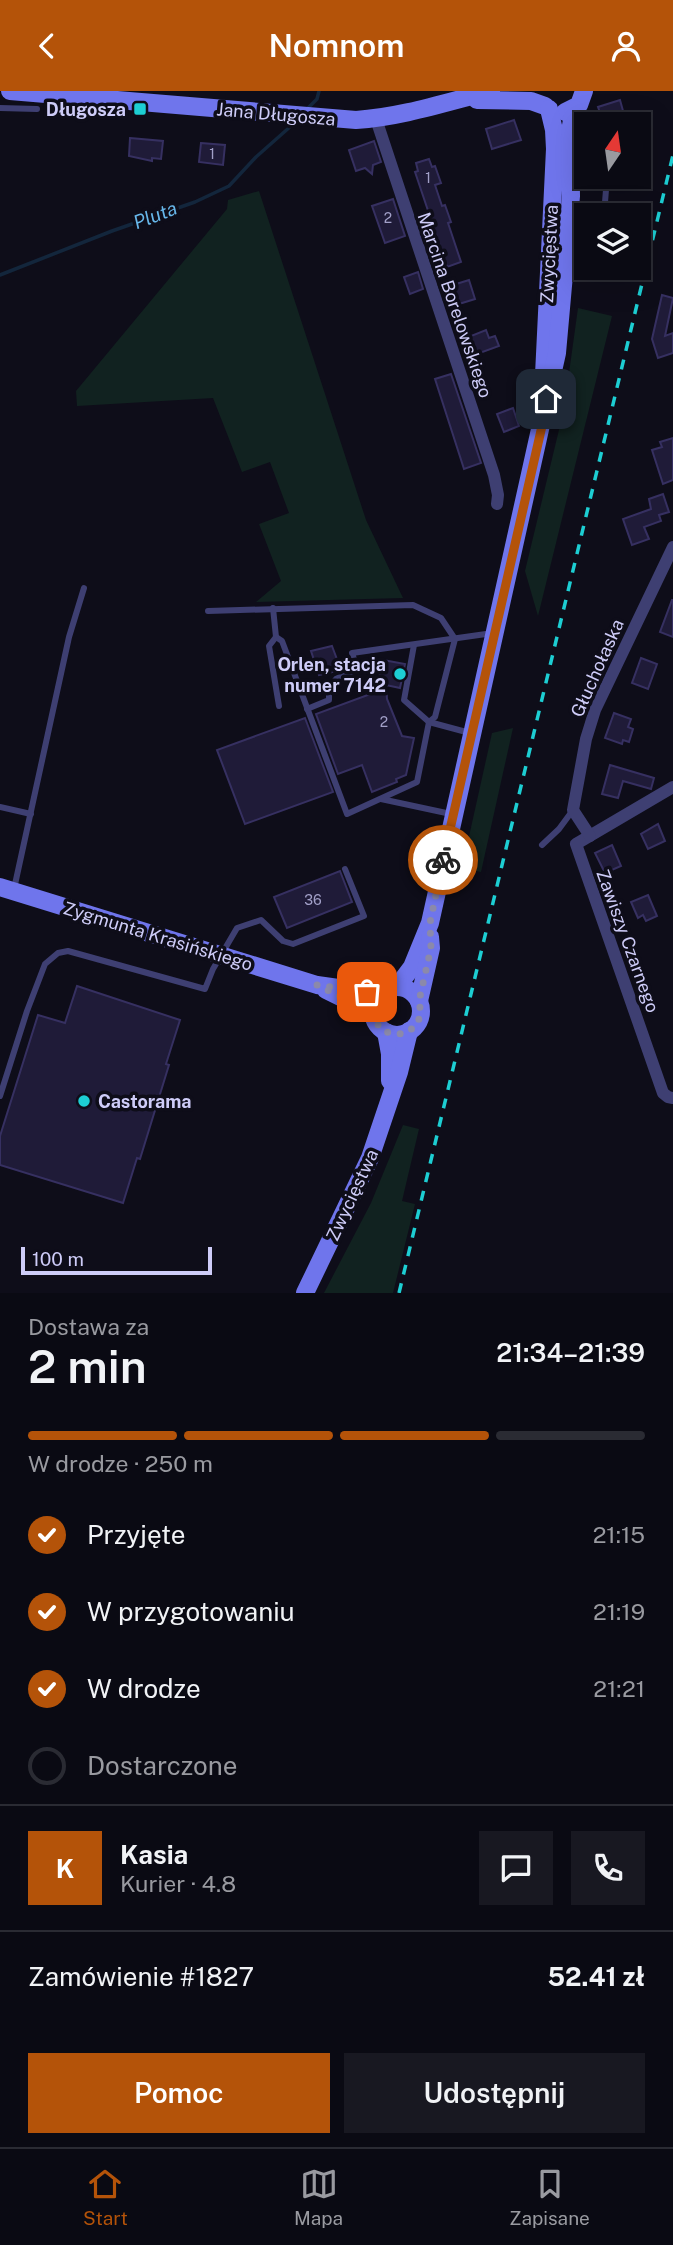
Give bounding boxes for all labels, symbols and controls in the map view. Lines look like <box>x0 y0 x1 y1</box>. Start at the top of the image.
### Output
icon: back <box>28 27 66 65</box>
text: Nomnom <box>269 27 404 64</box>
icon: person <box>607 27 645 65</box>
street label: Jana Długosza <box>216 98 336 130</box>
place label: Długosza <box>46 99 126 120</box>
marker: Długosza <box>132 101 148 117</box>
north arrow <box>574 112 651 189</box>
map controls <box>574 112 651 280</box>
house number: 1 <box>209 146 215 162</box>
house number: 1 <box>425 170 431 186</box>
water label: Pluta <box>130 197 180 233</box>
button: layers <box>574 203 651 280</box>
street label: Zwycięstwa <box>536 204 562 304</box>
street label: Marcina Borelowskiego <box>413 209 497 401</box>
house number: 2 <box>384 210 392 226</box>
pin <box>516 369 576 429</box>
icon: home <box>527 380 565 418</box>
street label: Głuchołaska <box>566 616 628 720</box>
place label: Orlen, stacja numer 7142 <box>277 654 386 696</box>
marker: Orlen, stacja numer 7142 <box>392 666 408 682</box>
house number: 2 <box>380 714 388 730</box>
courier <box>408 825 478 895</box>
icon: bike <box>424 841 462 879</box>
street label: Zawiszy Czarnego <box>592 867 664 1015</box>
house number: 36 <box>304 892 322 908</box>
street label: Zygmunta Krasińskiego <box>61 897 255 975</box>
pin <box>337 962 397 1022</box>
icon: bag <box>348 973 386 1011</box>
place label: Castorama <box>98 1091 191 1112</box>
marker: Castorama <box>76 1093 92 1109</box>
street label: Zwycięstwa <box>322 1146 382 1244</box>
scale bar <box>21 1244 212 1276</box>
text: 100 m <box>32 1248 84 1270</box>
text: Dostawa za <box>28 1313 149 1340</box>
text: 21:34–21:39 <box>496 1337 645 1368</box>
text: 2 min <box>28 1339 147 1393</box>
text: W drodze · 250 m <box>28 1450 213 1477</box>
icon: check <box>28 1516 66 1554</box>
text: Przyjęte <box>87 1519 186 1550</box>
text: 21:15 <box>593 1521 645 1548</box>
icon: check <box>28 1593 66 1631</box>
text: W przygotowaniu <box>87 1596 295 1627</box>
text: 21:19 <box>593 1598 645 1625</box>
icon: check <box>28 1670 66 1708</box>
text: W drodze <box>87 1673 201 1704</box>
text: 21:21 <box>593 1675 645 1702</box>
text: Dostarczone <box>87 1750 238 1781</box>
button: chat <box>479 1831 553 1905</box>
button: phone <box>571 1831 645 1905</box>
text: Kasia <box>120 1839 188 1870</box>
text: K <box>56 1853 74 1884</box>
text: Kurier · 4.8 <box>120 1870 236 1897</box>
text: Zamówienie #1827 <box>28 1961 254 1992</box>
text: 52.41 zł <box>547 1961 645 1992</box>
button: Pomoc <box>28 2053 330 2133</box>
button: Udostępnij <box>344 2053 645 2133</box>
tab: Start <box>83 2165 128 2229</box>
tab: Mapa <box>294 2165 343 2229</box>
tab: Zapisane <box>509 2165 590 2229</box>

